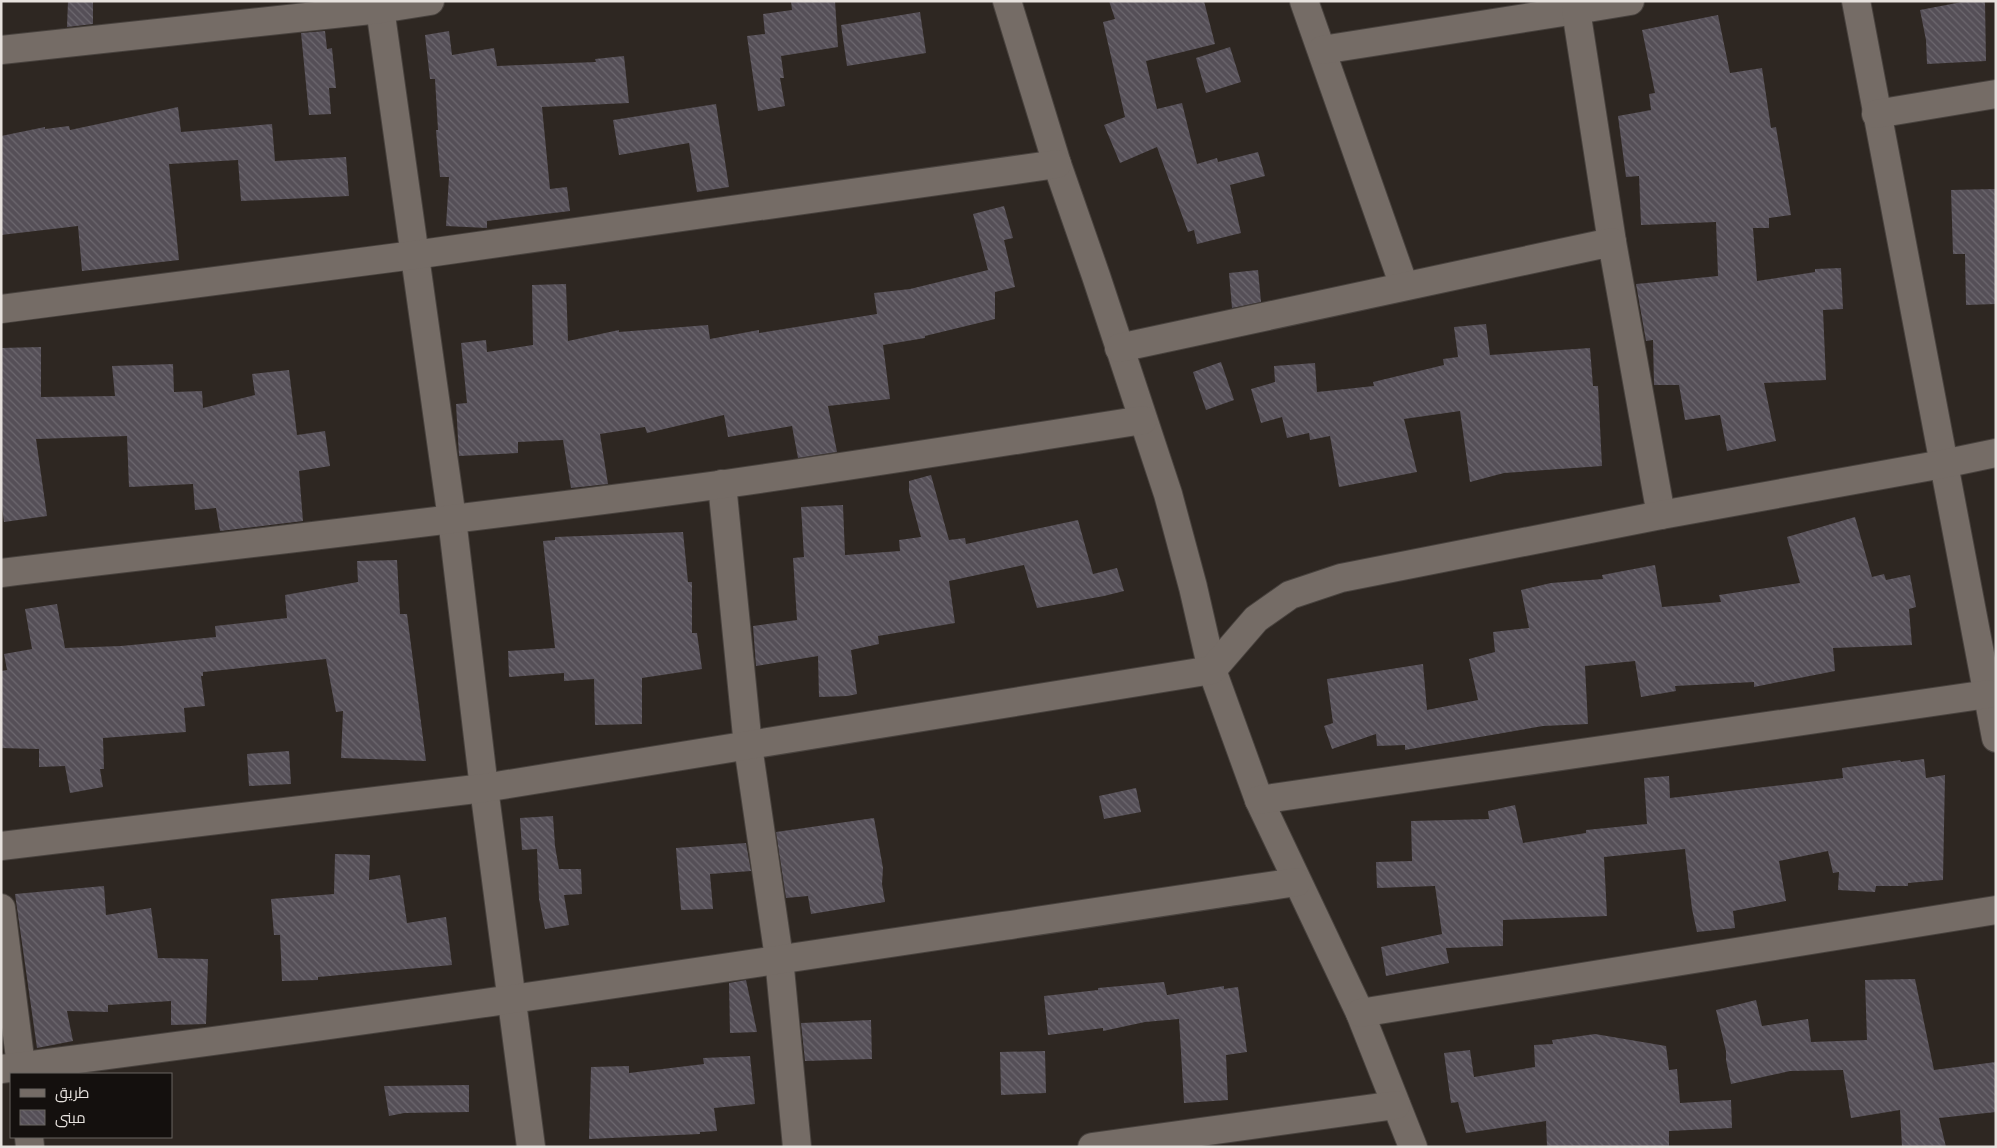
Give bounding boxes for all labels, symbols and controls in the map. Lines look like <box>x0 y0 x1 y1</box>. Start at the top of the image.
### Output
legend <box>10 1073 172 1138</box>
text: طريق <box>55 1084 89 1103</box>
text: مبنى <box>55 1109 86 1128</box>

